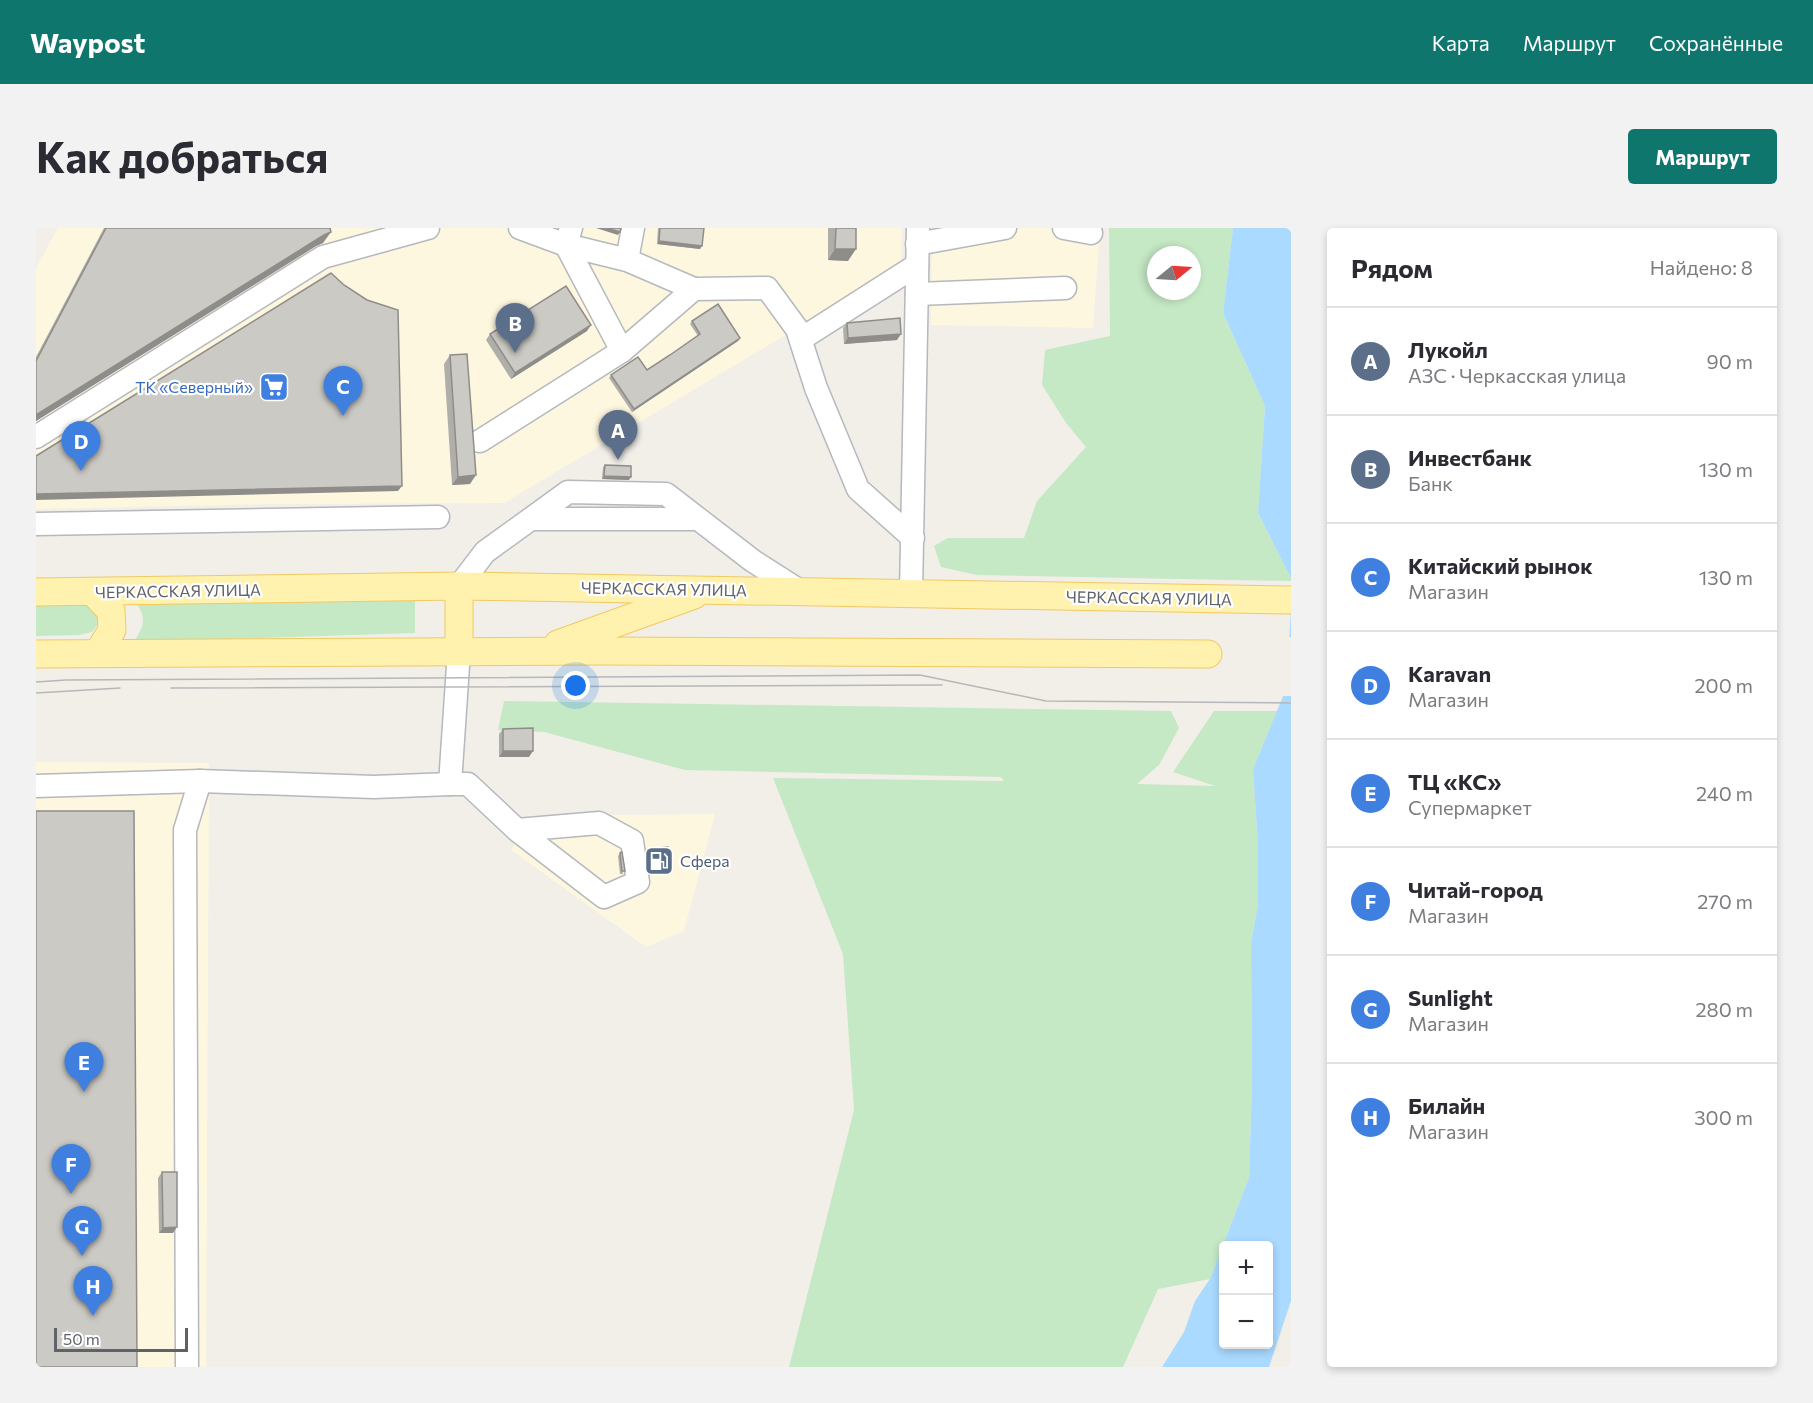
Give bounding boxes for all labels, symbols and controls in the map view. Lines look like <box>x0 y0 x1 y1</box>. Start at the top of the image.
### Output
text: Waypost <box>30 25 145 59</box>
text: Карта <box>1432 30 1490 55</box>
text: Маршрут <box>1523 30 1616 55</box>
text: Сохранённые <box>1649 30 1783 55</box>
button: Маршрут <box>1628 129 1777 184</box>
text: Как добраться <box>36 130 328 182</box>
north arrow <box>1147 246 1201 300</box>
text: Рядом <box>1351 252 1433 283</box>
text: Найдено: 8 <box>1650 255 1753 279</box>
pin: B <box>496 304 534 353</box>
text: Лукойл <box>1408 336 1488 363</box>
text: A <box>1363 349 1378 373</box>
text: 90 m <box>1707 349 1753 373</box>
text: АЗС · Черкасская улица <box>1408 363 1626 387</box>
pin: C <box>324 366 362 416</box>
supermarket icon: ТК «Северный» <box>258 371 290 403</box>
place label: ТК «Северный» <box>135 377 253 396</box>
pin: A <box>598 410 638 460</box>
pin: D <box>62 422 100 471</box>
text: Инвестбанк <box>1408 444 1532 471</box>
text: B <box>1364 457 1377 481</box>
text: 130 m <box>1699 457 1753 481</box>
text: Банк <box>1408 471 1453 495</box>
text: Китайский рынок <box>1408 552 1593 579</box>
text: C <box>1364 565 1377 589</box>
text: 130 m <box>1699 565 1753 589</box>
street label: ЧЕРКАССКАЯ УЛИЦА <box>581 578 747 599</box>
text: Магазин <box>1408 579 1489 603</box>
street label: ЧЕРКАССКАЯ УЛИЦА <box>95 580 261 601</box>
street label: ЧЕРКАССКАЯ УЛИЦА <box>1066 587 1232 608</box>
text: Karavan <box>1408 660 1491 687</box>
your location <box>561 671 590 700</box>
text: D <box>1363 673 1378 697</box>
text: 200 m <box>1695 673 1753 697</box>
text: Магазин <box>1408 687 1489 711</box>
text: ТЦ «КС» <box>1408 768 1501 795</box>
text: E <box>1365 781 1376 805</box>
text: 240 m <box>1696 781 1753 805</box>
text: Супермаркет <box>1408 795 1532 819</box>
fuel station icon: Сфера <box>643 845 675 877</box>
place label: Сфера <box>680 851 730 870</box>
text: Читай-город <box>1408 876 1543 903</box>
text: F <box>1365 889 1376 913</box>
text: 270 m <box>1697 889 1753 913</box>
text: Магазин <box>1408 903 1489 927</box>
text: Sunlight <box>1408 984 1493 1011</box>
text: G <box>1363 997 1378 1021</box>
text: 280 m <box>1695 997 1753 1021</box>
text: Магазин <box>1408 1011 1489 1035</box>
pin: E <box>64 1042 104 1092</box>
text: Билайн <box>1408 1092 1485 1119</box>
text: H <box>1363 1105 1378 1129</box>
text: 300 m <box>1694 1105 1753 1129</box>
text: Магазин <box>1408 1119 1489 1143</box>
pin: F <box>51 1144 90 1194</box>
pin: G <box>62 1206 102 1256</box>
map controls <box>1219 1241 1273 1349</box>
button: + <box>1219 1241 1273 1295</box>
pin: H <box>74 1266 112 1316</box>
button: − <box>1219 1295 1273 1349</box>
scale bar <box>54 1325 188 1352</box>
text: 50 m <box>63 1329 100 1348</box>

